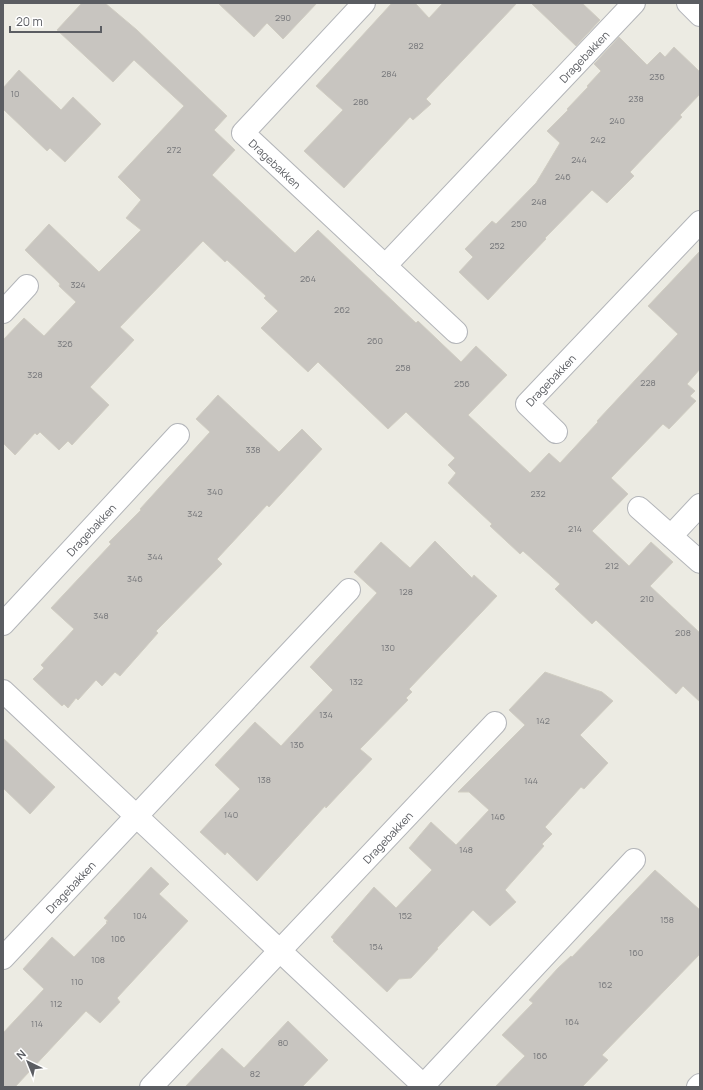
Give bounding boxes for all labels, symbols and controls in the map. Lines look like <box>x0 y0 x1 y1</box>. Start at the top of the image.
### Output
scale bar <box>10 8 101 34</box>
house number: 290 <box>275 11 291 24</box>
text: 20 m <box>16 13 43 30</box>
street label: Dragebakken <box>555 27 612 85</box>
house number: 282 <box>408 39 424 52</box>
house number: 284 <box>381 67 397 80</box>
house number: 236 <box>649 70 665 83</box>
house number: 10 <box>11 87 20 100</box>
house number: 238 <box>628 92 644 105</box>
house number: 286 <box>353 95 369 108</box>
house number: 240 <box>609 114 625 127</box>
house number: 242 <box>590 133 606 146</box>
street label: Dragebakken <box>246 135 305 191</box>
house number: 272 <box>167 143 181 156</box>
house number: 244 <box>571 153 587 166</box>
house number: 246 <box>555 170 571 183</box>
house number: 248 <box>531 195 547 208</box>
house number: 250 <box>511 217 527 230</box>
house number: 252 <box>489 239 505 252</box>
house number: 264 <box>300 272 316 285</box>
house number: 324 <box>70 278 86 291</box>
house number: 262 <box>334 303 350 316</box>
house number: 260 <box>367 334 383 347</box>
house number: 326 <box>57 337 73 350</box>
street label: Dragebakken <box>522 350 579 409</box>
house number: 258 <box>395 361 411 374</box>
house number: 328 <box>27 368 43 381</box>
house number: 228 <box>640 376 656 389</box>
house number: 256 <box>454 377 470 390</box>
house number: 338 <box>245 443 261 456</box>
house number: 340 <box>207 485 223 498</box>
house number: 232 <box>530 487 546 500</box>
street label: Dragebakken <box>63 500 119 559</box>
house number: 342 <box>187 507 203 520</box>
house number: 214 <box>568 522 582 535</box>
house number: 344 <box>147 550 163 563</box>
house number: 212 <box>605 559 619 572</box>
house number: 346 <box>127 572 143 585</box>
house number: 128 <box>399 585 413 598</box>
house number: 210 <box>640 592 654 605</box>
house number: 348 <box>93 609 109 622</box>
house number: 208 <box>675 626 691 639</box>
house number: 130 <box>381 641 395 654</box>
house number: 132 <box>349 675 363 688</box>
house number: 134 <box>319 708 333 721</box>
house number: 142 <box>536 714 550 727</box>
house number: 136 <box>290 738 304 751</box>
house number: 138 <box>257 773 271 786</box>
house number: 144 <box>524 774 538 787</box>
house number: 140 <box>224 808 238 821</box>
street label: Dragebakken <box>359 808 416 866</box>
house number: 146 <box>491 810 506 823</box>
house number: 148 <box>459 843 473 856</box>
street label: Dragebakken <box>42 857 98 916</box>
house number: 104 <box>133 909 147 922</box>
house number: 152 <box>398 909 412 922</box>
house number: 158 <box>660 913 674 926</box>
house number: 106 <box>111 932 126 945</box>
house number: 154 <box>369 940 383 953</box>
house number: 160 <box>629 946 643 959</box>
house number: 108 <box>91 953 105 966</box>
house number: 110 <box>71 975 83 988</box>
house number: 162 <box>598 978 612 991</box>
house number: 112 <box>50 997 62 1010</box>
house number: 164 <box>565 1015 579 1028</box>
house number: 114 <box>31 1017 43 1030</box>
house number: 80 <box>278 1036 288 1049</box>
north arrow <box>8 1042 48 1082</box>
text: N <box>13 1046 29 1063</box>
house number: 166 <box>533 1049 548 1062</box>
house number: 82 <box>250 1067 260 1080</box>

